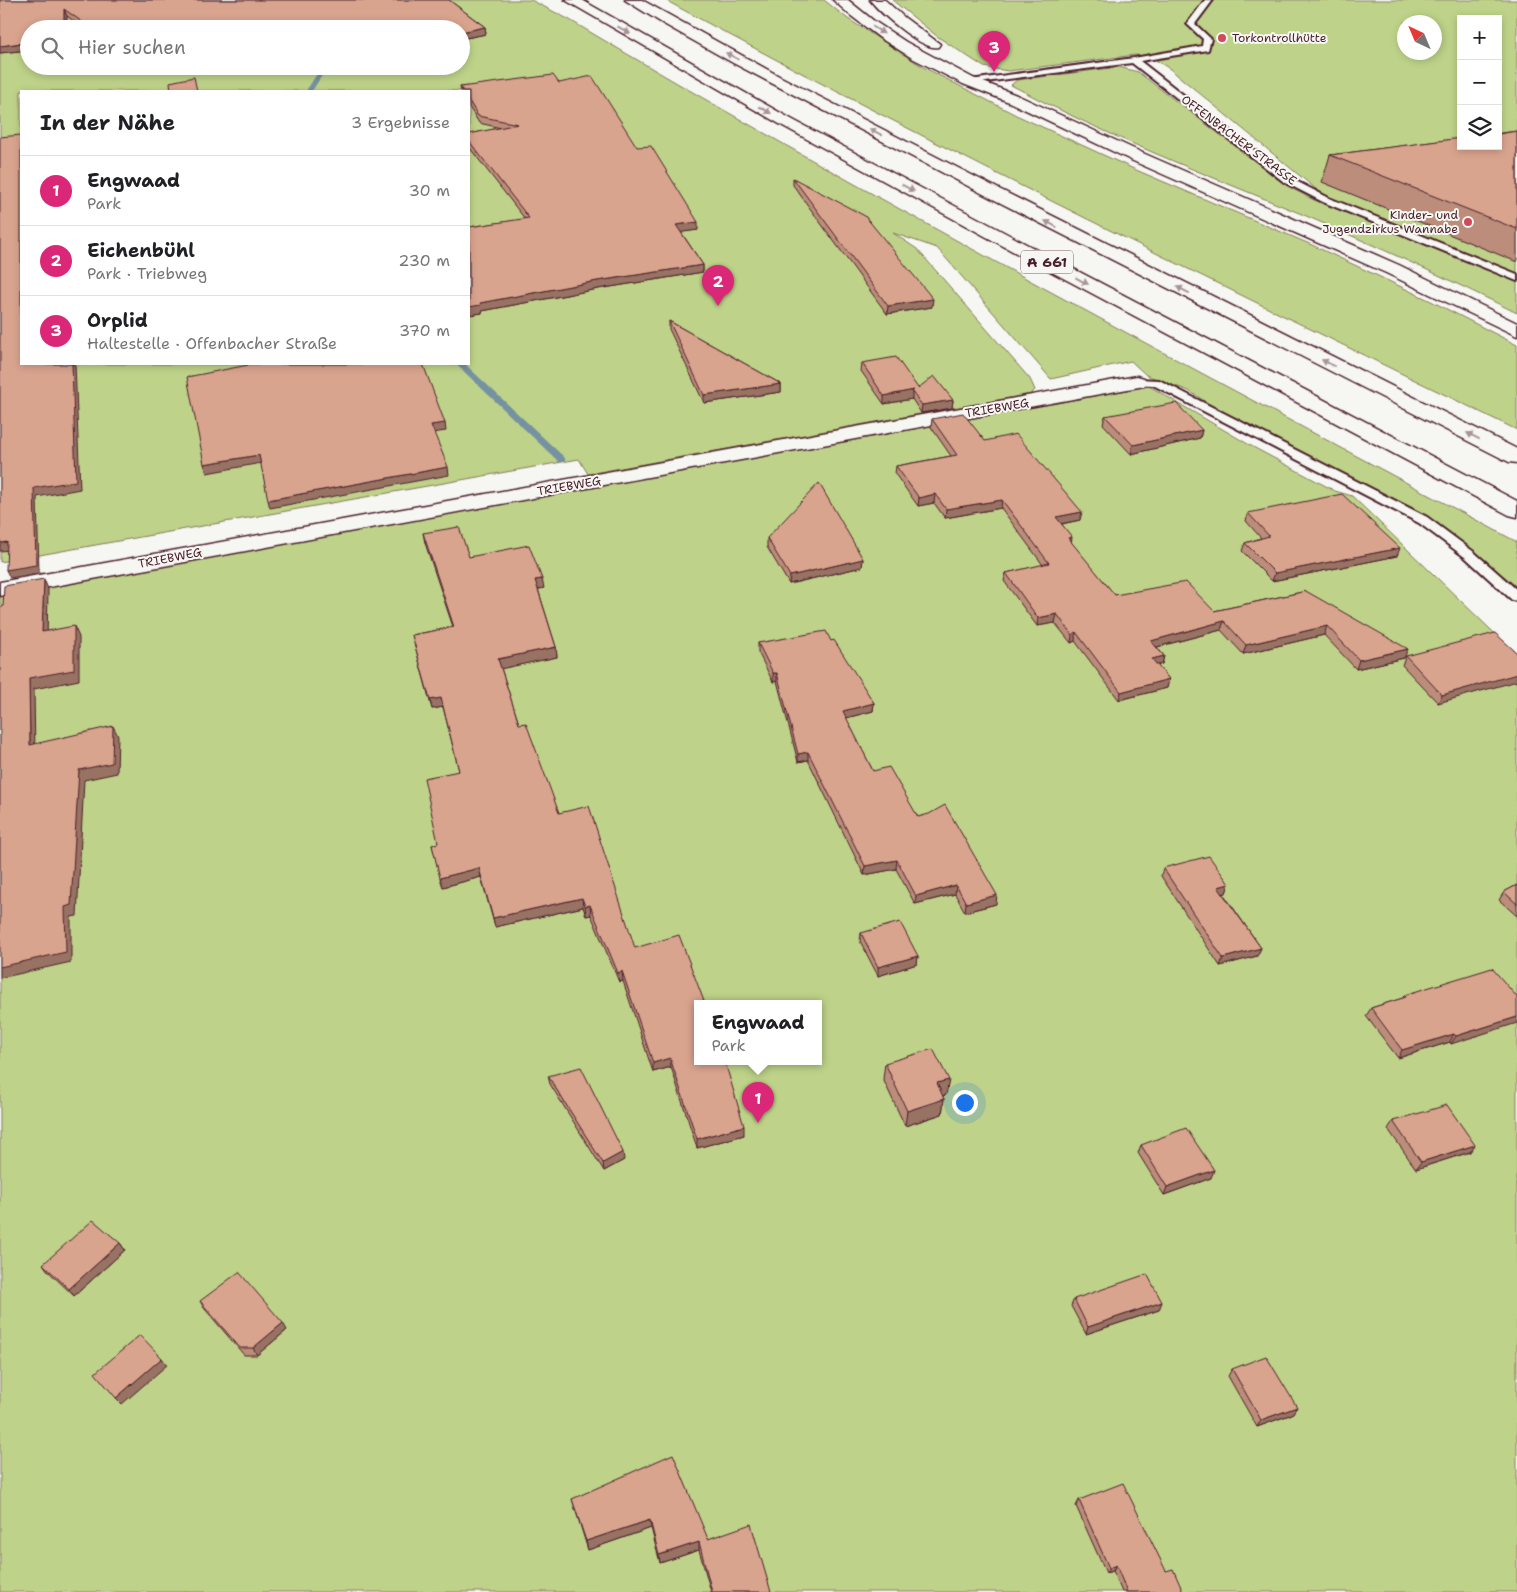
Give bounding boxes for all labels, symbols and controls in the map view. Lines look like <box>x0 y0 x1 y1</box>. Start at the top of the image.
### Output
north arrow <box>1397 15 1442 60</box>
map controls <box>1457 15 1502 150</box>
button: + <box>1457 15 1502 60</box>
search box <box>20 20 470 75</box>
one-way arrow <box>617 25 630 34</box>
one-way arrow <box>872 26 885 35</box>
place label: Torkontrollhütte <box>1232 30 1327 46</box>
pin: 3 <box>978 31 1010 72</box>
marker: Torkontrollhütte <box>1216 32 1228 44</box>
icon: search <box>38 34 66 62</box>
text: Hier suchen <box>78 35 186 60</box>
one-way arrow <box>725 52 739 60</box>
button: − <box>1457 60 1502 105</box>
street label: OFFENBACHER STRASSE <box>1178 91 1300 189</box>
button: layers <box>1457 105 1502 150</box>
one-way arrow <box>757 106 772 114</box>
text: In der Nähe <box>40 109 175 137</box>
text: 3 Ergebnisse <box>351 112 450 133</box>
one-way arrow <box>868 128 883 136</box>
text: Engwaad <box>87 168 180 193</box>
text: 1 <box>52 180 60 201</box>
text: 30 m <box>409 180 450 201</box>
one-way arrow <box>901 183 914 192</box>
text: Park <box>87 193 121 214</box>
place label: Kinder- und Jugendzirkus Wannabe <box>1322 207 1458 237</box>
marker: Kinder- und Jugendzirkus Wannabe <box>1462 216 1474 228</box>
one-way arrow <box>1043 220 1058 228</box>
text: Eichenbühl <box>87 238 195 263</box>
text: 2 <box>50 250 62 271</box>
text: 230 m <box>398 250 450 271</box>
road number: A 661 <box>1021 250 1073 274</box>
text: Park · Triebweg <box>87 263 207 284</box>
pin: 2 <box>702 265 734 306</box>
one-way arrow <box>1075 277 1089 285</box>
one-way arrow <box>1176 286 1190 294</box>
text: Orplid <box>87 308 148 333</box>
text: 3 <box>50 320 62 341</box>
text: 370 m <box>399 320 450 341</box>
text: Haltestelle · Offenbacher Straße <box>87 333 337 354</box>
one-way arrow <box>1321 359 1335 367</box>
street label: TRIEBWEG <box>964 395 1030 421</box>
one-way arrow <box>1466 432 1481 440</box>
street label: TRIEBWEG <box>536 473 602 499</box>
street label: TRIEBWEG <box>137 544 203 572</box>
popup <box>694 1000 822 1065</box>
text: Engwaad <box>711 1010 805 1035</box>
text: Park <box>711 1035 746 1056</box>
pin: 1 <box>742 1082 774 1123</box>
your location <box>952 1090 978 1116</box>

